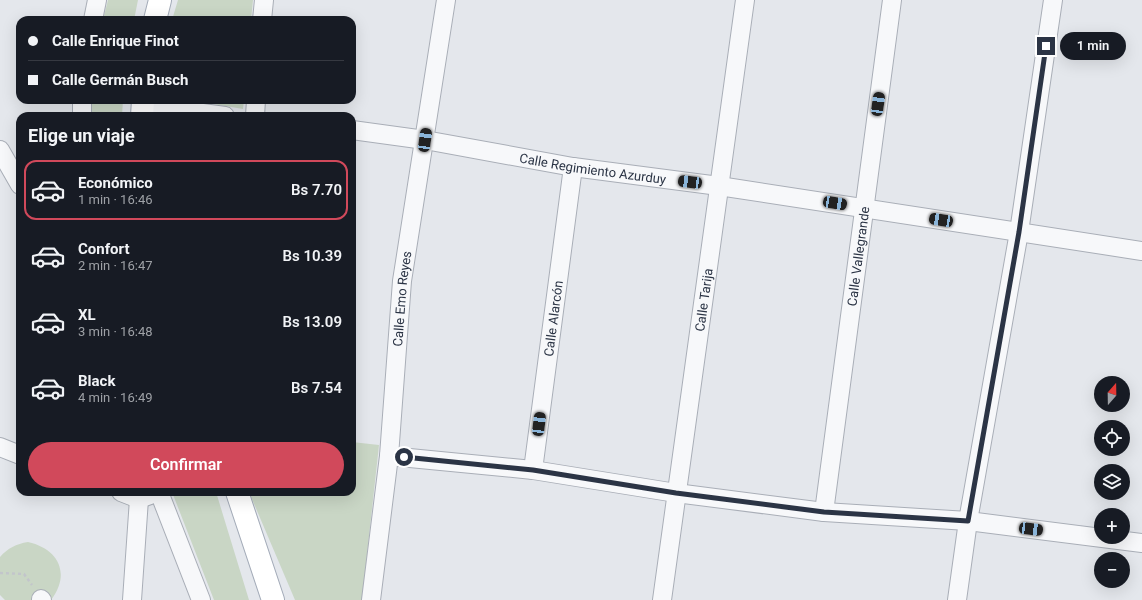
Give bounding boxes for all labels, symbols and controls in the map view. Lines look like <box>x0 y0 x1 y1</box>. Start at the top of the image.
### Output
text: Calle Enrique Finot <box>52 32 179 50</box>
callout: 1 min <box>1060 32 1126 60</box>
route end <box>1037 37 1055 55</box>
text: 1 min <box>1077 38 1109 53</box>
text: Calle Germán Busch <box>52 71 188 89</box>
car <box>870 91 886 117</box>
text: Elige un viaje <box>28 125 135 146</box>
car <box>417 127 433 153</box>
street label: Calle Regimiento Azurduy <box>518 150 667 187</box>
icon: car <box>30 172 66 208</box>
text: Económico <box>78 174 153 192</box>
car <box>677 175 703 189</box>
text: Bs 7.70 <box>291 181 342 199</box>
text: 1 min · 16:46 <box>78 192 153 207</box>
car <box>822 195 848 211</box>
street label: Calle Vallegrande <box>844 205 873 307</box>
car <box>928 212 954 228</box>
icon: car <box>30 238 66 274</box>
text: Confort <box>78 240 129 258</box>
text: Bs 10.39 <box>282 247 342 265</box>
street label: Calle Emo Reyes <box>390 250 415 347</box>
text: 2 min · 16:47 <box>78 258 153 273</box>
street label: Calle Tarija <box>692 267 716 332</box>
street label: Calle Alarcón <box>541 279 566 357</box>
icon: car <box>30 304 66 340</box>
text: XL <box>78 306 96 324</box>
text: Bs 13.09 <box>282 313 342 331</box>
text: 3 min · 16:48 <box>78 324 153 339</box>
icon: car <box>30 370 66 406</box>
text: Black <box>78 372 115 390</box>
north arrow <box>1094 376 1130 412</box>
map controls <box>1094 376 1130 588</box>
text: Bs 7.54 <box>291 379 342 397</box>
text: 4 min · 16:49 <box>78 390 153 405</box>
car <box>532 411 546 437</box>
button: locate <box>1094 420 1130 456</box>
button: Confirmar <box>28 442 344 488</box>
route start <box>395 448 413 466</box>
button: layers <box>1094 464 1130 500</box>
button: + <box>1094 508 1130 544</box>
car <box>1018 522 1044 536</box>
button: − <box>1094 552 1130 588</box>

